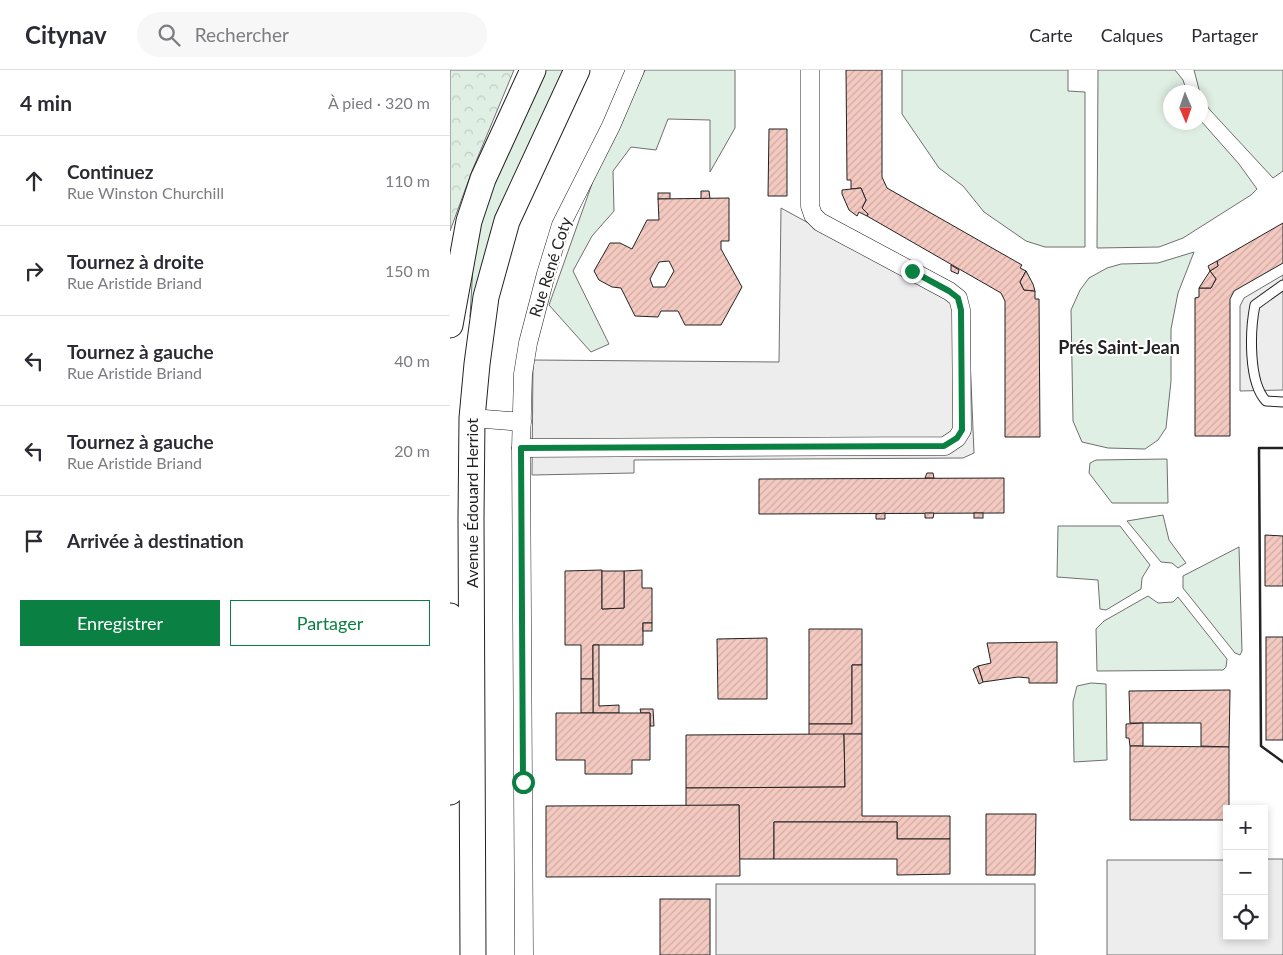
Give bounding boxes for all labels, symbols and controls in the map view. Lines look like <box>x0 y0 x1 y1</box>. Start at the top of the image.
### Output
search box <box>137 12 487 57</box>
text: Citynav <box>25 20 107 49</box>
icon: search <box>155 21 183 49</box>
text: Rechercher <box>195 23 289 46</box>
text: Carte <box>1029 24 1073 46</box>
text: Calques <box>1101 24 1163 46</box>
text: Partager <box>1191 24 1258 46</box>
north arrow <box>1163 85 1208 130</box>
text: 4 min <box>20 90 72 115</box>
text: À pied · 320 m <box>328 93 430 112</box>
text: Continuez <box>67 160 153 183</box>
icon: ahead <box>20 167 48 195</box>
text: 110 m <box>385 171 430 190</box>
text: Rue Winston Churchill <box>67 183 224 202</box>
street label: Rue René Coty <box>524 214 575 319</box>
text: Tournez à droite <box>67 250 204 273</box>
icon: right <box>20 257 48 285</box>
route end <box>901 260 924 283</box>
text: 150 m <box>385 261 430 280</box>
text: Rue Aristide Briand <box>67 273 202 292</box>
district label: Prés Saint-Jean <box>1058 336 1180 358</box>
text: Tournez à gauche <box>67 340 214 363</box>
icon: left <box>20 347 48 375</box>
text: 40 m <box>394 351 430 370</box>
text: Rue Aristide Briand <box>67 363 202 382</box>
street label: Avenue Édouard Herriot <box>462 418 481 588</box>
text: Tournez à gauche <box>67 430 214 453</box>
icon: left <box>20 437 48 465</box>
text: 20 m <box>394 441 430 460</box>
text: Rue Aristide Briand <box>67 453 202 472</box>
icon: arrive <box>20 527 48 555</box>
text: Arrivée à destination <box>67 529 244 552</box>
button: Enregistrer <box>20 600 220 646</box>
button: Partager <box>230 600 430 646</box>
route start <box>512 771 535 794</box>
map controls <box>1223 805 1268 940</box>
button: + <box>1223 805 1268 850</box>
button: − <box>1223 850 1268 895</box>
button: locate <box>1223 895 1268 940</box>

